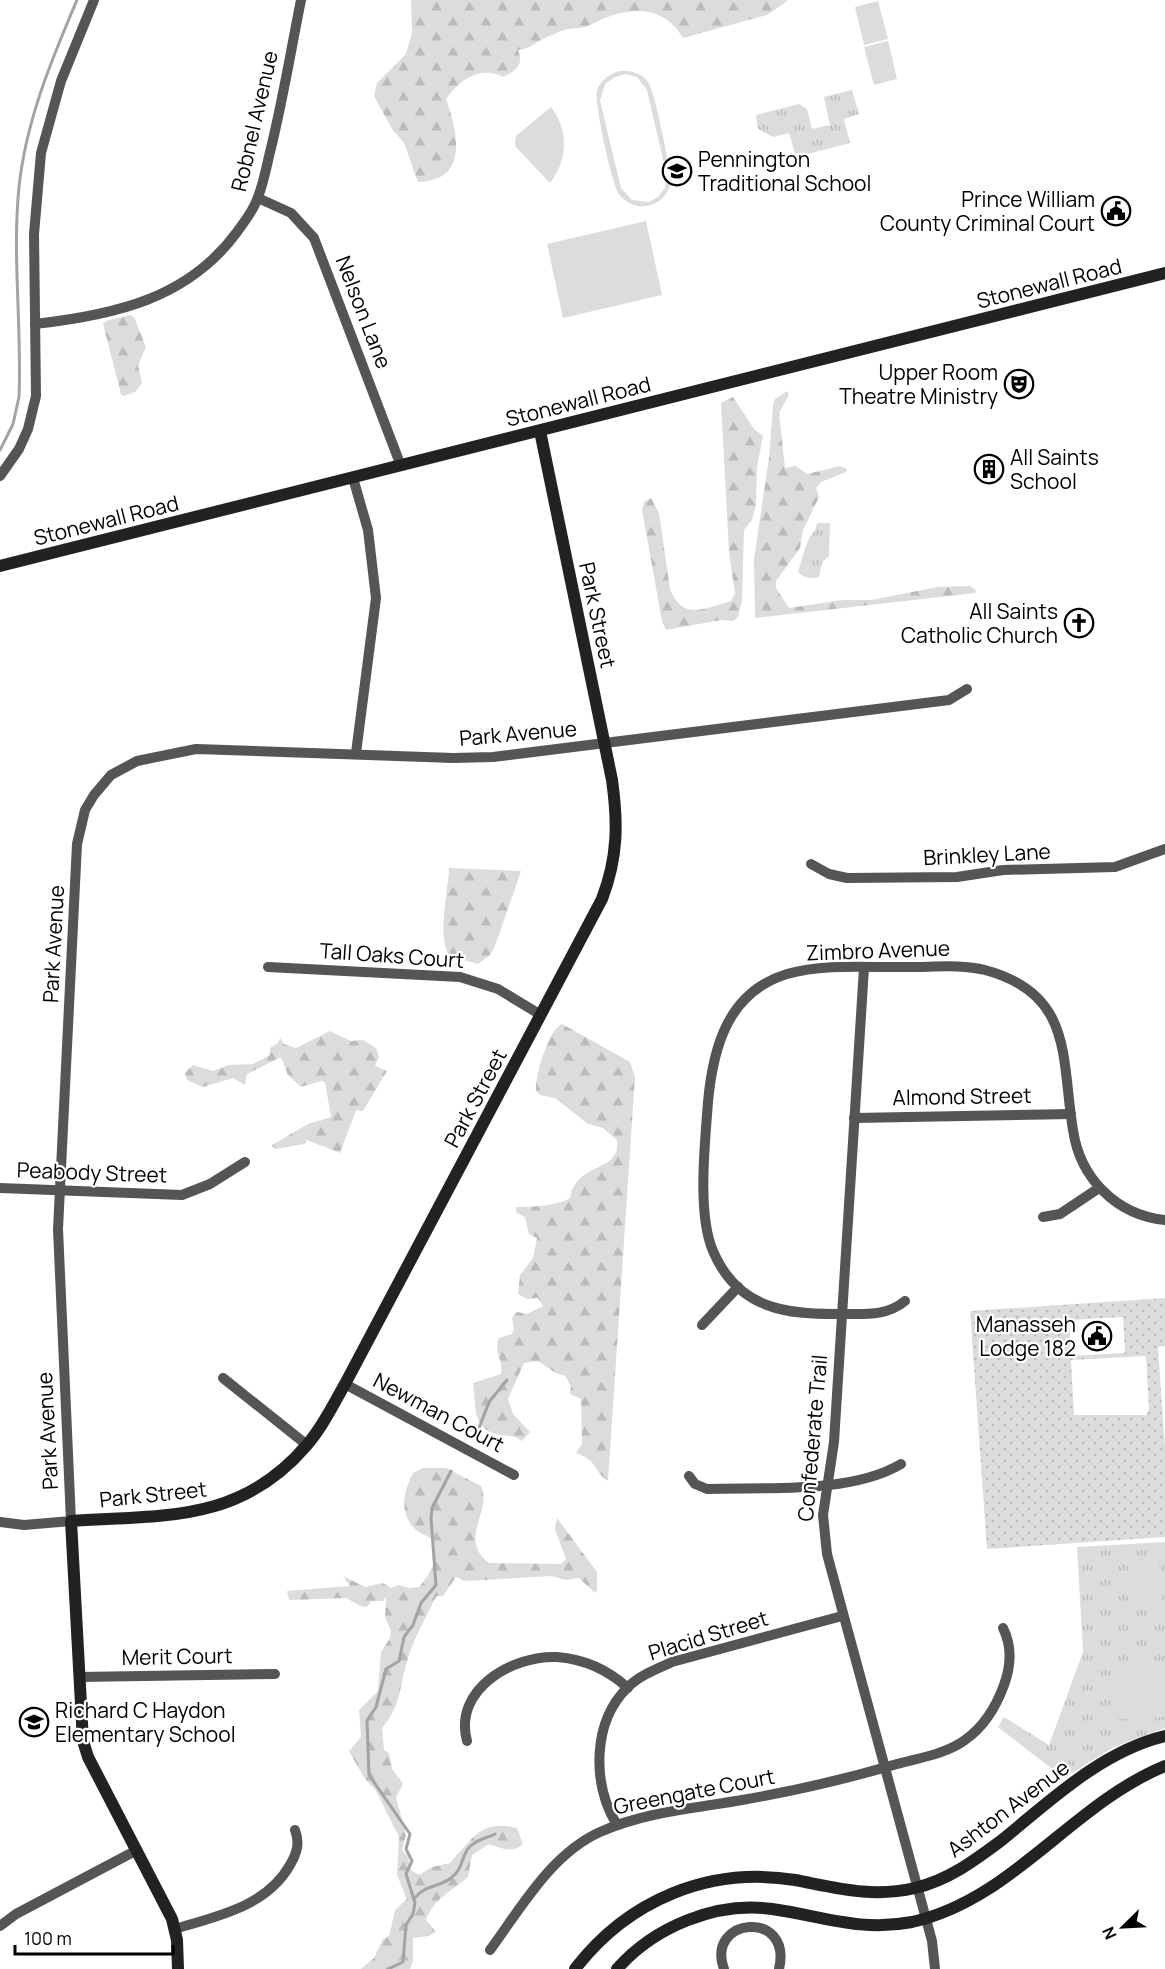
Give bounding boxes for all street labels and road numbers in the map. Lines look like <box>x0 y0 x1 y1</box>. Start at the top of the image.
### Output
street label: Robnel Avenue <box>224 48 284 194</box>
street label: Stonewall Road <box>974 251 1124 315</box>
street label: Nelson Lane <box>330 252 398 372</box>
street label: Stonewall Road <box>503 369 653 433</box>
street label: Stonewall Road <box>31 488 181 552</box>
street label: Park Street <box>573 559 623 671</box>
street label: Park Avenue <box>458 714 578 752</box>
street label: Brinkley Lane <box>923 837 1051 871</box>
street label: Park Avenue <box>36 884 70 1004</box>
street label: Zimbro Avenue <box>806 933 950 967</box>
street label: Tall Oaks Court <box>319 936 465 974</box>
street label: Park Street <box>437 1044 513 1152</box>
street label: Almond Street <box>892 1081 1032 1111</box>
street label: Peabody Street <box>16 1155 168 1189</box>
street label: Confederate Trail <box>791 1353 833 1523</box>
street label: Newman Court <box>369 1366 509 1458</box>
street label: Park Avenue <box>30 1371 64 1491</box>
street label: Park Street <box>98 1474 208 1514</box>
street label: Placid Street <box>645 1604 771 1666</box>
street label: Merit Court <box>121 1641 233 1671</box>
street label: Ashton Avenue <box>941 1753 1075 1863</box>
street label: Greengate Court <box>611 1762 777 1820</box>

